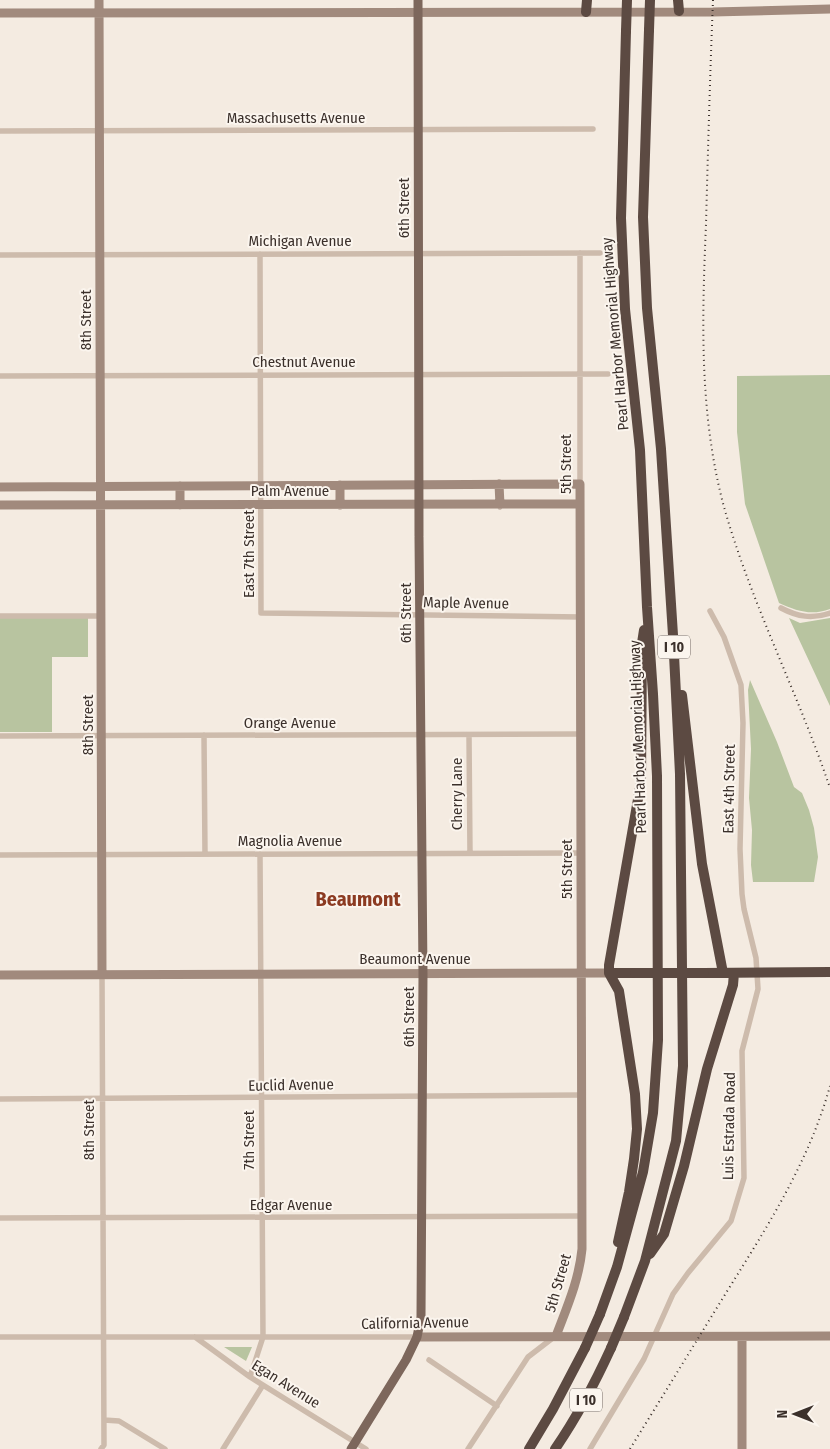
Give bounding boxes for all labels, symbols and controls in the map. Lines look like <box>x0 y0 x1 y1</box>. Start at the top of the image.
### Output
street label: Massachusetts Avenue <box>227 109 365 127</box>
street label: 6th Street <box>395 178 413 238</box>
street label: Michigan Avenue <box>248 232 352 250</box>
street label: Pearl Harbor Memorial Highway <box>598 237 632 431</box>
street label: 8th Street <box>77 290 95 350</box>
street label: Chestnut Avenue <box>252 353 356 371</box>
street label: 5th Street <box>557 434 575 494</box>
street label: Palm Avenue <box>251 482 329 500</box>
street label: East 7th Street <box>240 510 258 598</box>
street label: 6th Street <box>397 583 415 643</box>
street label: Maple Avenue <box>423 593 509 613</box>
road number: I 10 <box>658 636 690 659</box>
street label: Pearl Harbor Memorial Highway <box>626 640 650 834</box>
street label: 8th Street <box>79 695 97 755</box>
street label: Orange Avenue <box>244 714 336 732</box>
street label: East 4th Street <box>719 744 739 834</box>
street label: Cherry Lane <box>448 758 466 830</box>
street label: Magnolia Avenue <box>238 832 342 850</box>
street label: 5th Street <box>558 839 576 899</box>
district label: Beaumont <box>316 887 401 911</box>
street label: Beaumont Avenue <box>359 950 471 968</box>
street label: 6th Street <box>400 987 418 1047</box>
street label: Luis Estrada Road <box>719 1072 739 1180</box>
street label: Euclid Avenue <box>248 1075 334 1095</box>
street label: 8th Street <box>80 1100 98 1160</box>
street label: 7th Street <box>240 1110 258 1170</box>
street label: Edgar Avenue <box>250 1196 332 1214</box>
street label: 5th Street <box>541 1252 575 1314</box>
street label: California Avenue <box>361 1313 469 1333</box>
street label: Egan Avenue <box>248 1356 324 1412</box>
road number: I 10 <box>570 1388 602 1412</box>
north arrow <box>770 1389 820 1439</box>
text: N <box>774 1410 791 1418</box>

